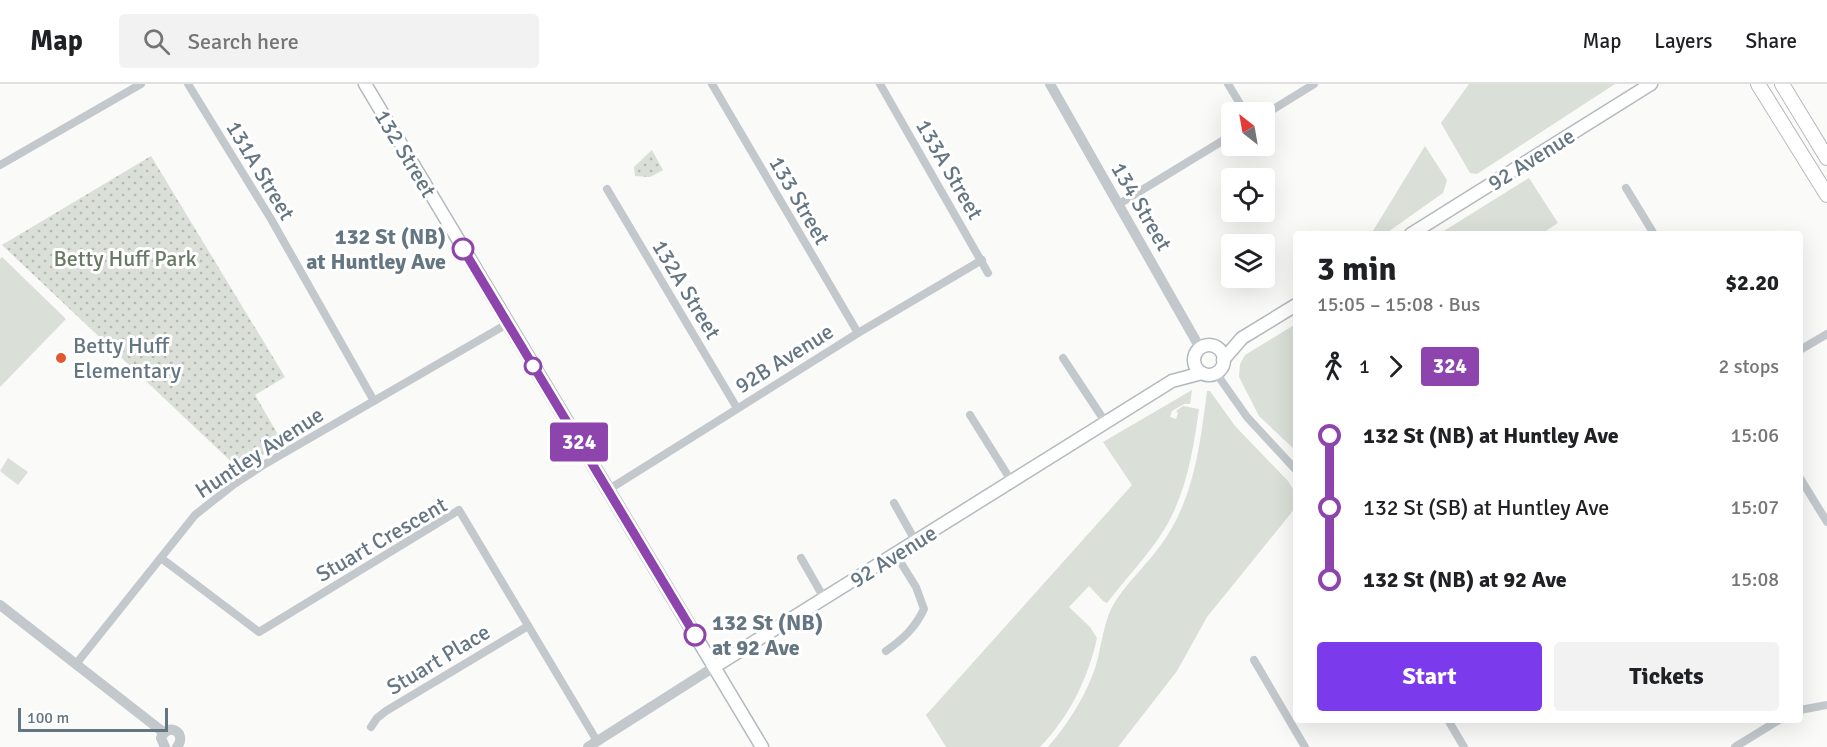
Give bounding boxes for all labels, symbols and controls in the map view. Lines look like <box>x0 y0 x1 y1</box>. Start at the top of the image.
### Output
search box <box>119 14 539 68</box>
text: Map <box>30 24 83 58</box>
icon: search <box>140 25 173 58</box>
text: Search here <box>188 28 299 55</box>
text: Map <box>1583 28 1621 54</box>
text: Layers <box>1654 28 1712 54</box>
text: Share <box>1745 28 1797 54</box>
north arrow <box>1221 102 1275 156</box>
map controls <box>1221 102 1275 288</box>
street label: 132 Street <box>369 104 442 202</box>
street label: 133A Street <box>910 114 989 224</box>
street label: 131A Street <box>220 116 301 225</box>
street label: 92 Avenue <box>1483 122 1580 197</box>
street label: 133 Street <box>763 151 836 250</box>
street label: 134 Street <box>1105 157 1178 256</box>
button: locate <box>1221 168 1275 222</box>
place label: 132 St (NB) at Huntley Ave <box>306 223 446 275</box>
button: layers <box>1221 234 1275 288</box>
street label: 132A Street <box>646 235 727 344</box>
marker: 132 St (NB) at Huntley Ave <box>452 238 474 260</box>
park label: Betty Huff Park <box>53 245 197 272</box>
text: 3 min <box>1317 249 1397 290</box>
text: $2.20 <box>1725 269 1779 296</box>
text: 15:05 – 15:08 · Bus <box>1317 292 1480 317</box>
street label: 92B Avenue <box>730 318 838 399</box>
place label: Betty Huff Elementary <box>73 332 182 384</box>
icon: walk <box>1317 350 1350 383</box>
icon: forward <box>1379 350 1412 383</box>
marker: Betty Huff Elementary <box>54 351 68 365</box>
text: 324 <box>1433 353 1467 379</box>
text: 1 <box>1359 354 1370 379</box>
text: 2 stops <box>1718 354 1779 379</box>
unlabelled marker <box>524 357 542 375</box>
street label: Huntley Avenue <box>190 401 328 504</box>
line badge: 324 <box>544 422 614 462</box>
text: 132 St (NB) at Huntley Ave <box>1363 422 1619 449</box>
text: 15:06 <box>1730 423 1779 448</box>
text: 324 <box>562 429 596 455</box>
street label: Stuart Crescent <box>311 491 452 588</box>
text: 132 St (SB) at Huntley Ave <box>1363 494 1609 521</box>
text: 15:07 <box>1730 495 1779 520</box>
street label: 92 Avenue <box>845 519 942 594</box>
text: 132 St (NB) at 92 Ave <box>1363 566 1567 593</box>
text: 15:08 <box>1730 567 1779 592</box>
place label: 132 St (NB) at 92 Ave <box>712 609 823 661</box>
street label: Stuart Place <box>382 618 495 701</box>
marker: 132 St (NB) at 92 Ave <box>684 624 706 646</box>
button: Start <box>1317 642 1542 711</box>
button: Tickets <box>1554 642 1779 711</box>
scale bar <box>18 705 168 732</box>
text: 100 m <box>27 708 69 728</box>

